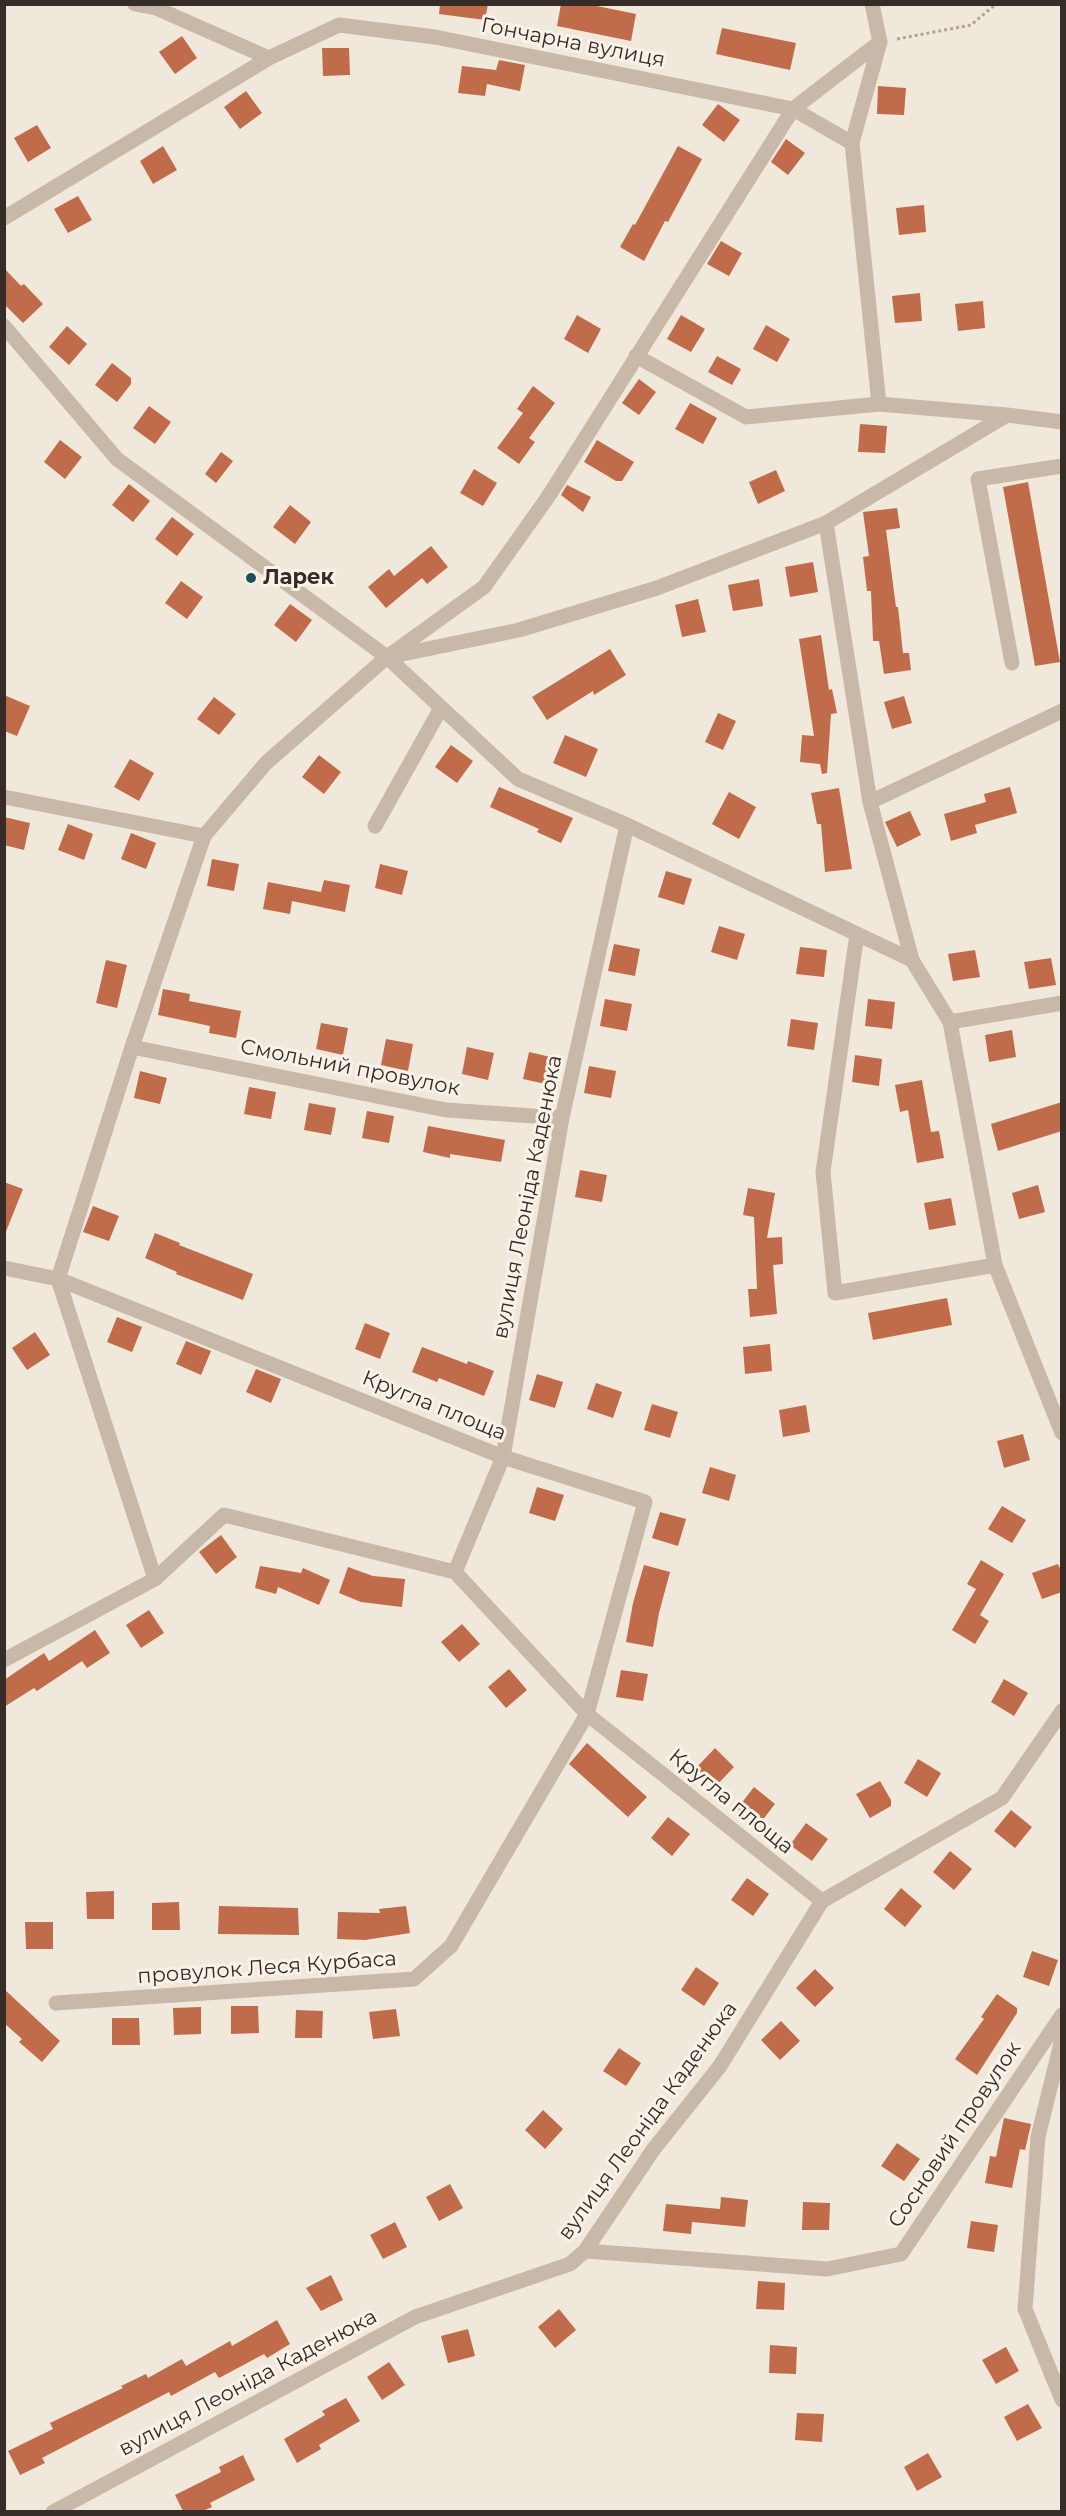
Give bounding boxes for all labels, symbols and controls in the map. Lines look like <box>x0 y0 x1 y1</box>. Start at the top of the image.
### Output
street label: Гончарна вулиця <box>479 13 667 73</box>
place label: Ларек <box>263 565 334 591</box>
marker: Ларек <box>244 571 258 585</box>
street label: Смольний провулок <box>238 1034 462 1102</box>
street label: вулиця Леоніда Каденюка <box>488 1053 568 1341</box>
street label: Кругла площа <box>358 1366 510 1446</box>
street label: Кругла площа <box>664 1744 798 1860</box>
street label: провулок Леся Курбаса <box>137 1946 397 1990</box>
street label: вулиця Леоніда Каденюка <box>553 1997 743 2245</box>
street label: Сосновий провулок <box>883 2037 1027 2233</box>
street label: вулиця Леоніда Каденюка <box>115 2304 381 2462</box>

